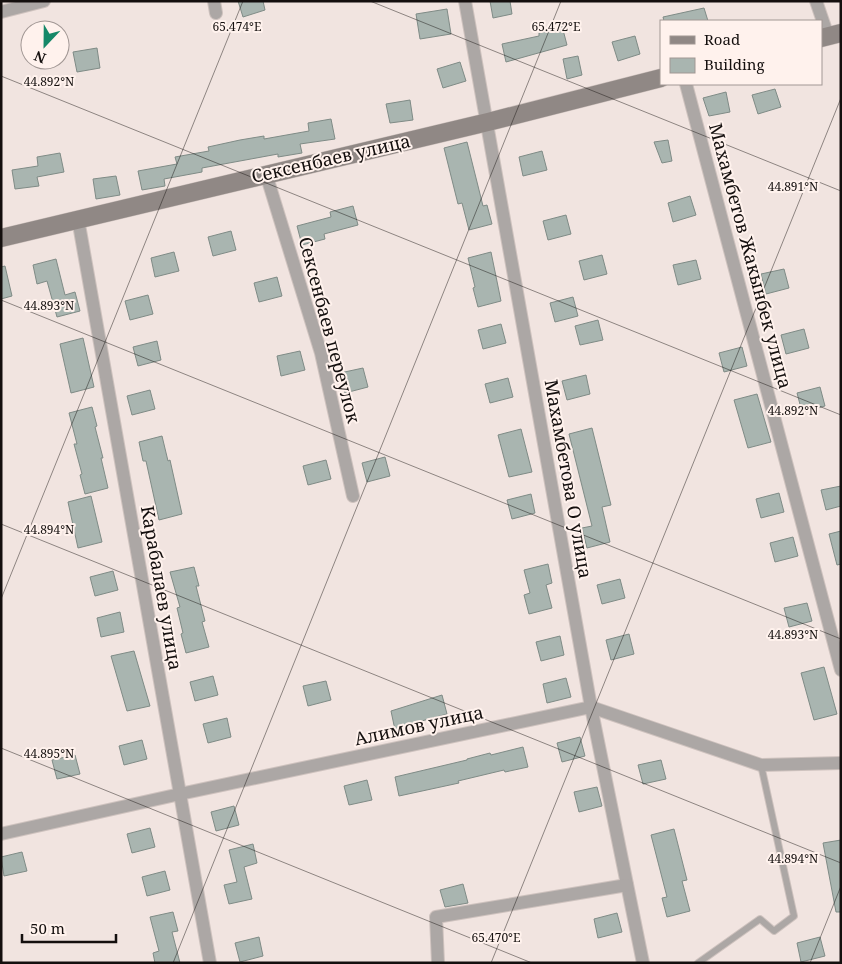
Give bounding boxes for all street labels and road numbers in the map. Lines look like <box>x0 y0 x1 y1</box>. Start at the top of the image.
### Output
street label: Махамбетов Жакынбек улица <box>704 120 798 391</box>
street label: Сексенбаев улица <box>249 128 413 188</box>
street label: Сексенбаев переулок <box>294 234 366 426</box>
street label: Махамбетова О улица <box>540 378 598 580</box>
street label: Карабалаев улица <box>136 504 188 672</box>
street label: Алимов улица <box>352 700 486 750</box>

